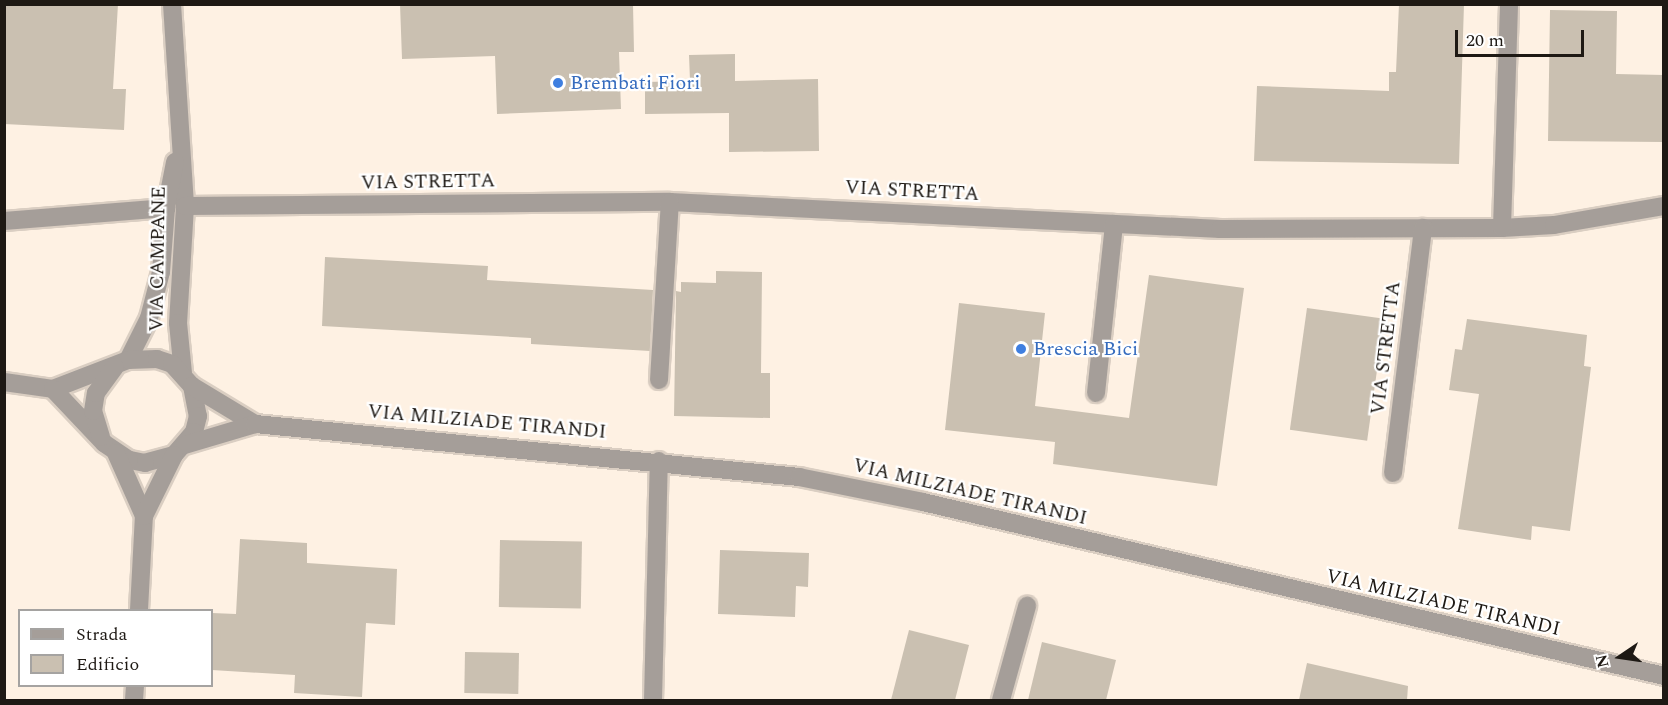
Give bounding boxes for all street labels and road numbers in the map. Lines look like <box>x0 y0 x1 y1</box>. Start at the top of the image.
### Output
street label: VIA STRETTA <box>361 169 495 195</box>
street label: VIA STRETTA <box>844 175 980 207</box>
street label: VIA CAMPANE <box>145 186 171 332</box>
street label: VIA STRETTA <box>1366 280 1406 416</box>
street label: VIA MILZIADE TIRANDI <box>367 400 607 444</box>
street label: VIA MILZIADE TIRANDI <box>851 453 1089 531</box>
street label: VIA MILZIADE TIRANDI <box>1324 564 1562 642</box>

